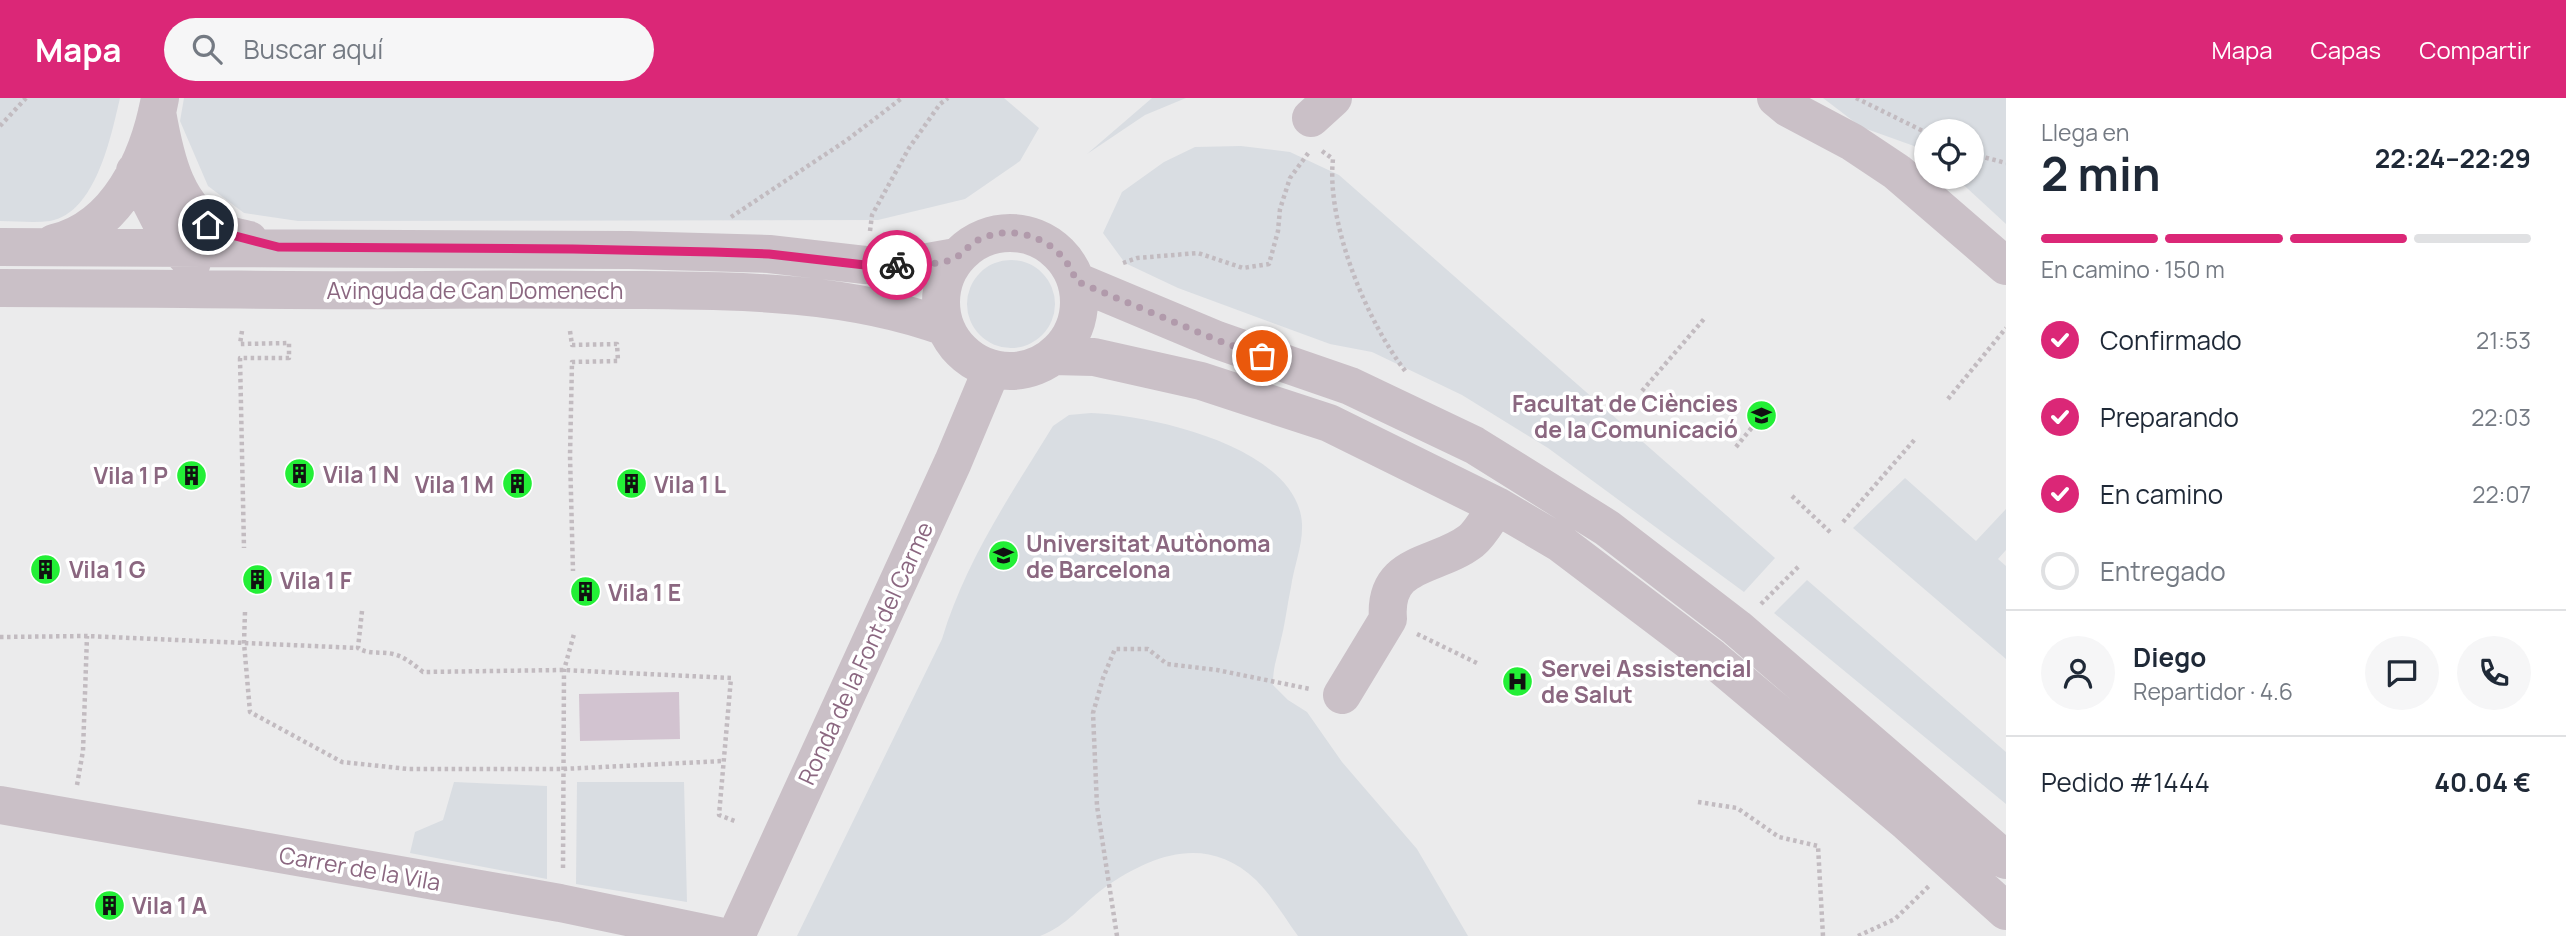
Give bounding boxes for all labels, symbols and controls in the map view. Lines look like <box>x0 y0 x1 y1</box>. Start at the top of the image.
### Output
search box <box>164 18 654 81</box>
text: Mapa <box>35 27 122 72</box>
icon: search <box>188 30 226 68</box>
text: Buscar aquí <box>244 31 383 67</box>
text: Mapa <box>2212 33 2273 66</box>
text: Capas <box>2311 33 2381 66</box>
text: Compartir <box>2419 33 2531 66</box>
text: Llega en <box>2041 116 2129 148</box>
map controls <box>1914 119 1984 189</box>
button: locate <box>1914 119 1984 189</box>
text: 22:24–22:29 <box>2375 140 2531 176</box>
text: 2 min <box>2041 142 2161 205</box>
pin <box>178 195 238 255</box>
icon: home <box>189 206 227 244</box>
courier <box>862 230 932 300</box>
icon: bike <box>878 246 916 284</box>
text: En camino · 150 m <box>2041 253 2225 285</box>
street label: Avinguda de Can Domenech <box>327 274 623 306</box>
icon: check <box>2041 321 2079 359</box>
text: Confirmado <box>2100 322 2242 358</box>
text: 21:53 <box>2476 324 2531 356</box>
pin <box>1232 326 1292 386</box>
icon: bag <box>1243 337 1281 375</box>
place label: Facultat de Ciències de la Comunicació <box>1512 387 1738 445</box>
icon: check <box>2041 398 2079 436</box>
school or university icon: Facultat de Ciències de la Comunicació <box>1744 399 1778 433</box>
text: Preparando <box>2100 399 2239 435</box>
text: 22:03 <box>2471 401 2531 433</box>
building icon: Vila 1 N <box>283 457 317 491</box>
building icon: Vila 1 P <box>174 458 208 492</box>
place label: Vila 1 N <box>323 458 399 490</box>
place label: Vila 1 P <box>94 459 168 491</box>
building icon: Vila 1 M <box>500 467 534 501</box>
building icon: Vila 1 L <box>614 467 648 501</box>
place label: Vila 1 M <box>415 468 494 500</box>
place label: Vila 1 L <box>654 468 726 500</box>
icon: check <box>2041 475 2079 513</box>
text: En camino <box>2100 476 2223 512</box>
text: 22:07 <box>2472 478 2531 510</box>
street label: Ronda de la Font del Carme <box>790 516 940 790</box>
place label: Universitat Autònoma de Barcelona <box>1026 527 1271 585</box>
school or university icon: Universitat Autònoma de Barcelona <box>986 539 1020 573</box>
building icon: Vila 1 G <box>29 552 63 586</box>
place label: Vila 1 G <box>69 553 146 585</box>
text: Entregado <box>2100 553 2226 589</box>
building icon: Vila 1 F <box>240 563 274 597</box>
place label: Vila 1 F <box>280 564 352 596</box>
building icon: Vila 1 E <box>568 575 602 609</box>
place label: Vila 1 E <box>608 576 681 608</box>
button: person <box>2041 636 2115 710</box>
button: chat <box>2365 636 2439 710</box>
button: phone <box>2457 636 2531 710</box>
text: Diego <box>2133 639 2206 675</box>
place label: Servei Assistencial de Salut <box>1541 652 1752 710</box>
hospital icon: Servei Assistencial de Salut <box>1501 664 1535 698</box>
text: Repartidor · 4.6 <box>2133 675 2293 707</box>
text: Pedido #1444 <box>2041 764 2210 800</box>
text: 40.04 € <box>2434 764 2531 800</box>
street label: Carrer de la Vila <box>277 838 443 898</box>
building icon: Vila 1 A <box>92 888 126 922</box>
place label: Vila 1 A <box>132 889 207 921</box>

